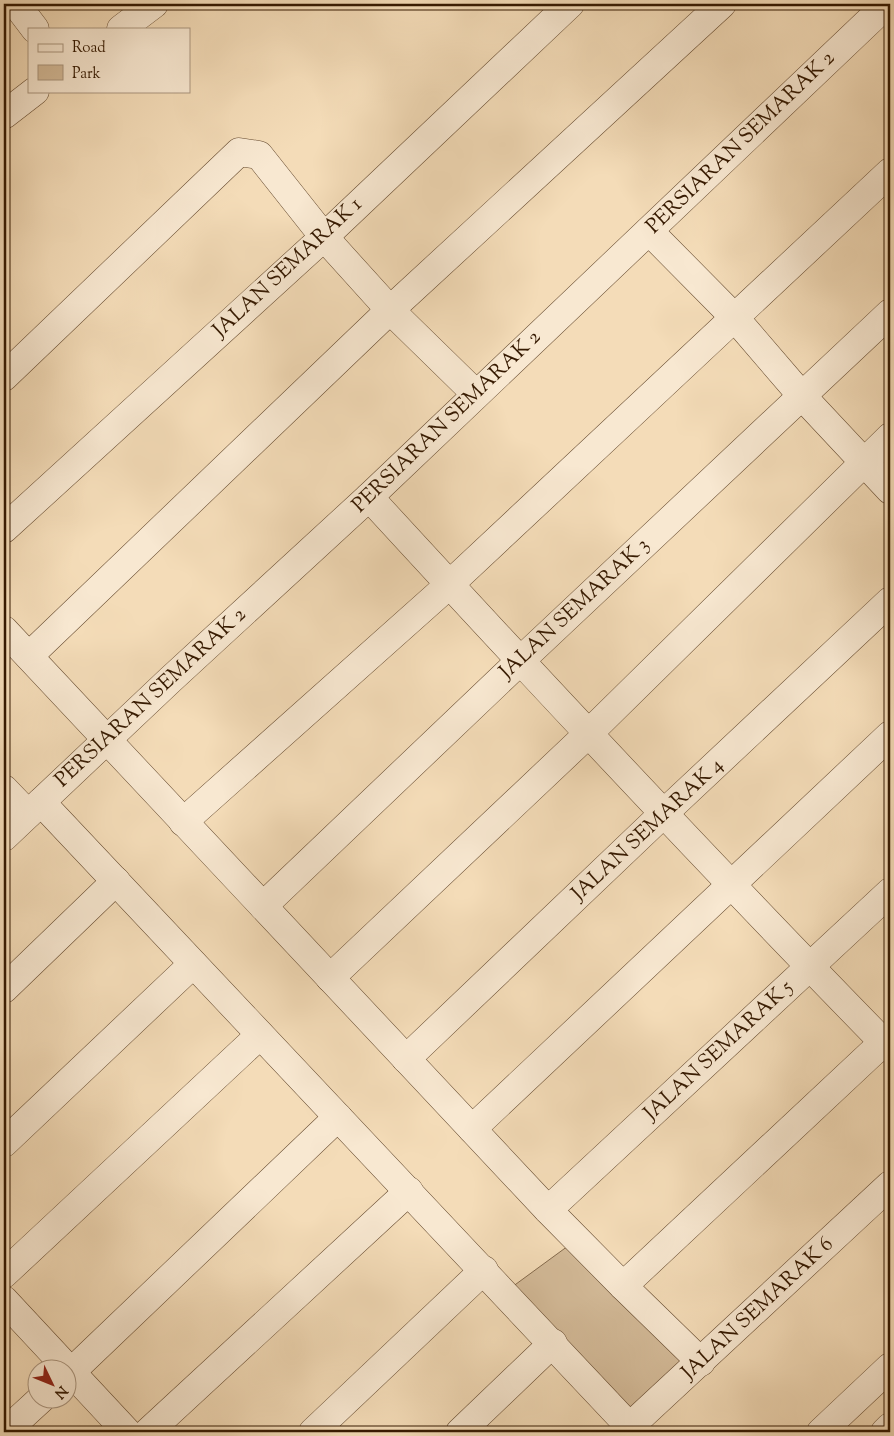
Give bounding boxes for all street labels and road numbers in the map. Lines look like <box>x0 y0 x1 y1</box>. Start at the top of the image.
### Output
street label: PERSIARAN SEMARAK 2 <box>640 44 842 241</box>
street label: JALAN SEMARAK 1 <box>206 191 369 346</box>
street label: PERSIARAN SEMARAK 2 <box>346 323 548 520</box>
street label: JALAN SEMARAK 3 <box>492 531 657 687</box>
street label: PERSIARAN SEMARAK 2 <box>49 601 254 795</box>
street label: JALAN SEMARAK 4 <box>565 752 731 909</box>
street label: JALAN SEMARAK 5 <box>637 974 800 1129</box>
street label: JALAN SEMARAK 6 <box>675 1231 841 1388</box>

